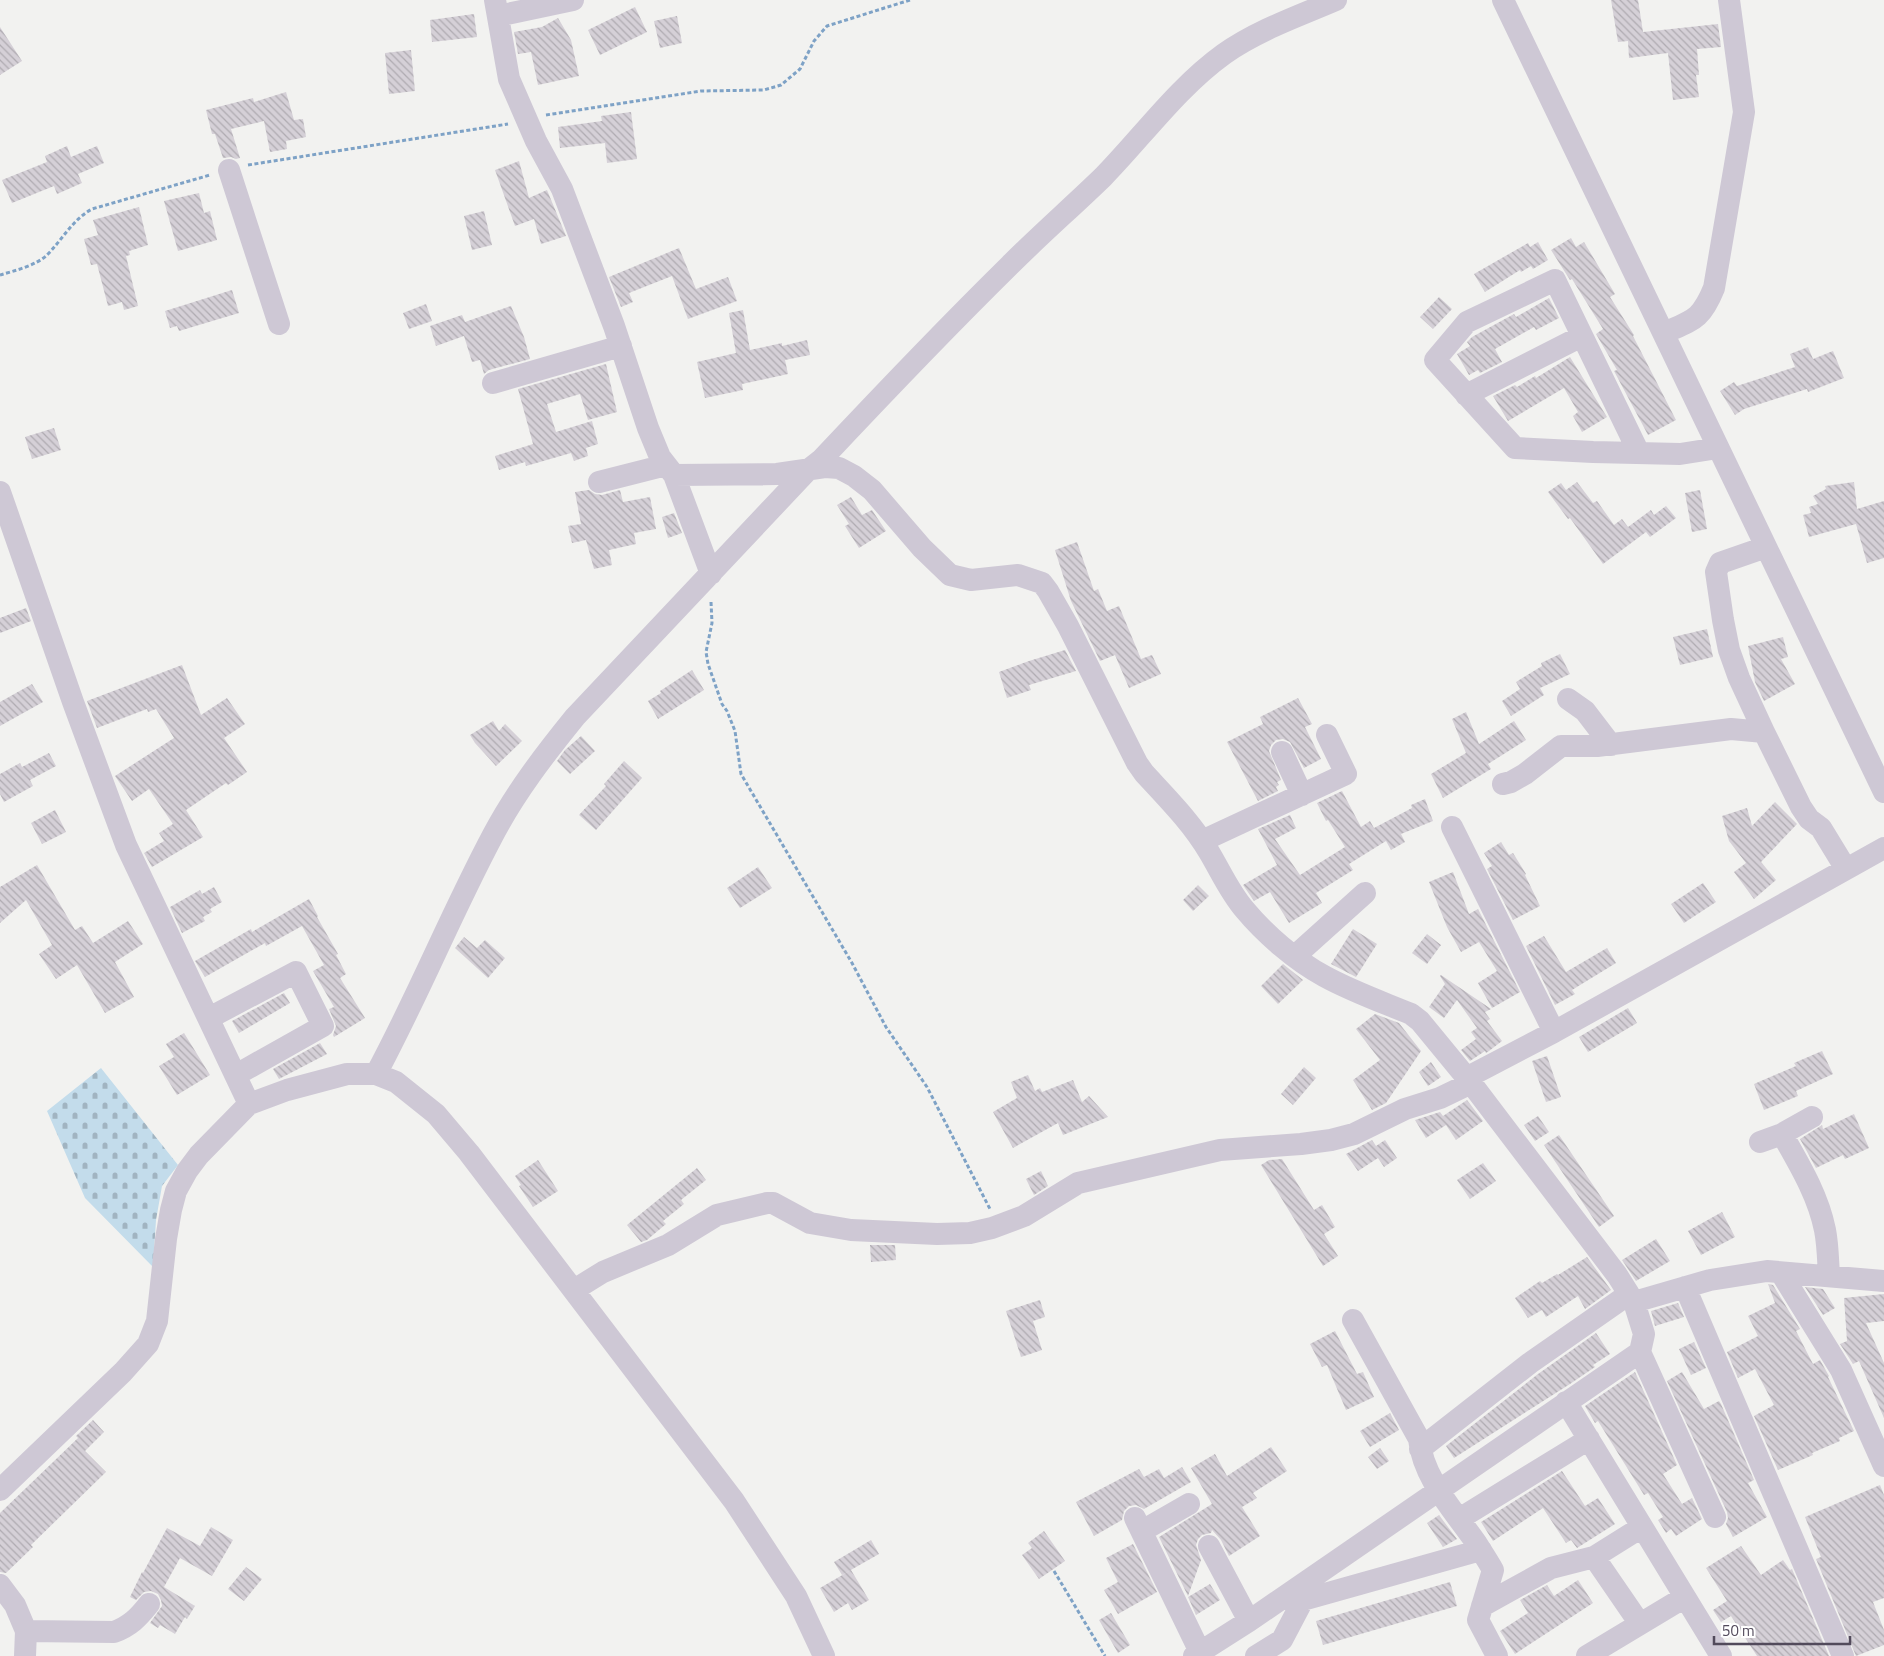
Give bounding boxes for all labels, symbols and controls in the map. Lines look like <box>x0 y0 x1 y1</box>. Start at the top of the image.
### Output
scale bar <box>1714 1614 1850 1646</box>
text: 50 m <box>1722 1619 1755 1642</box>

